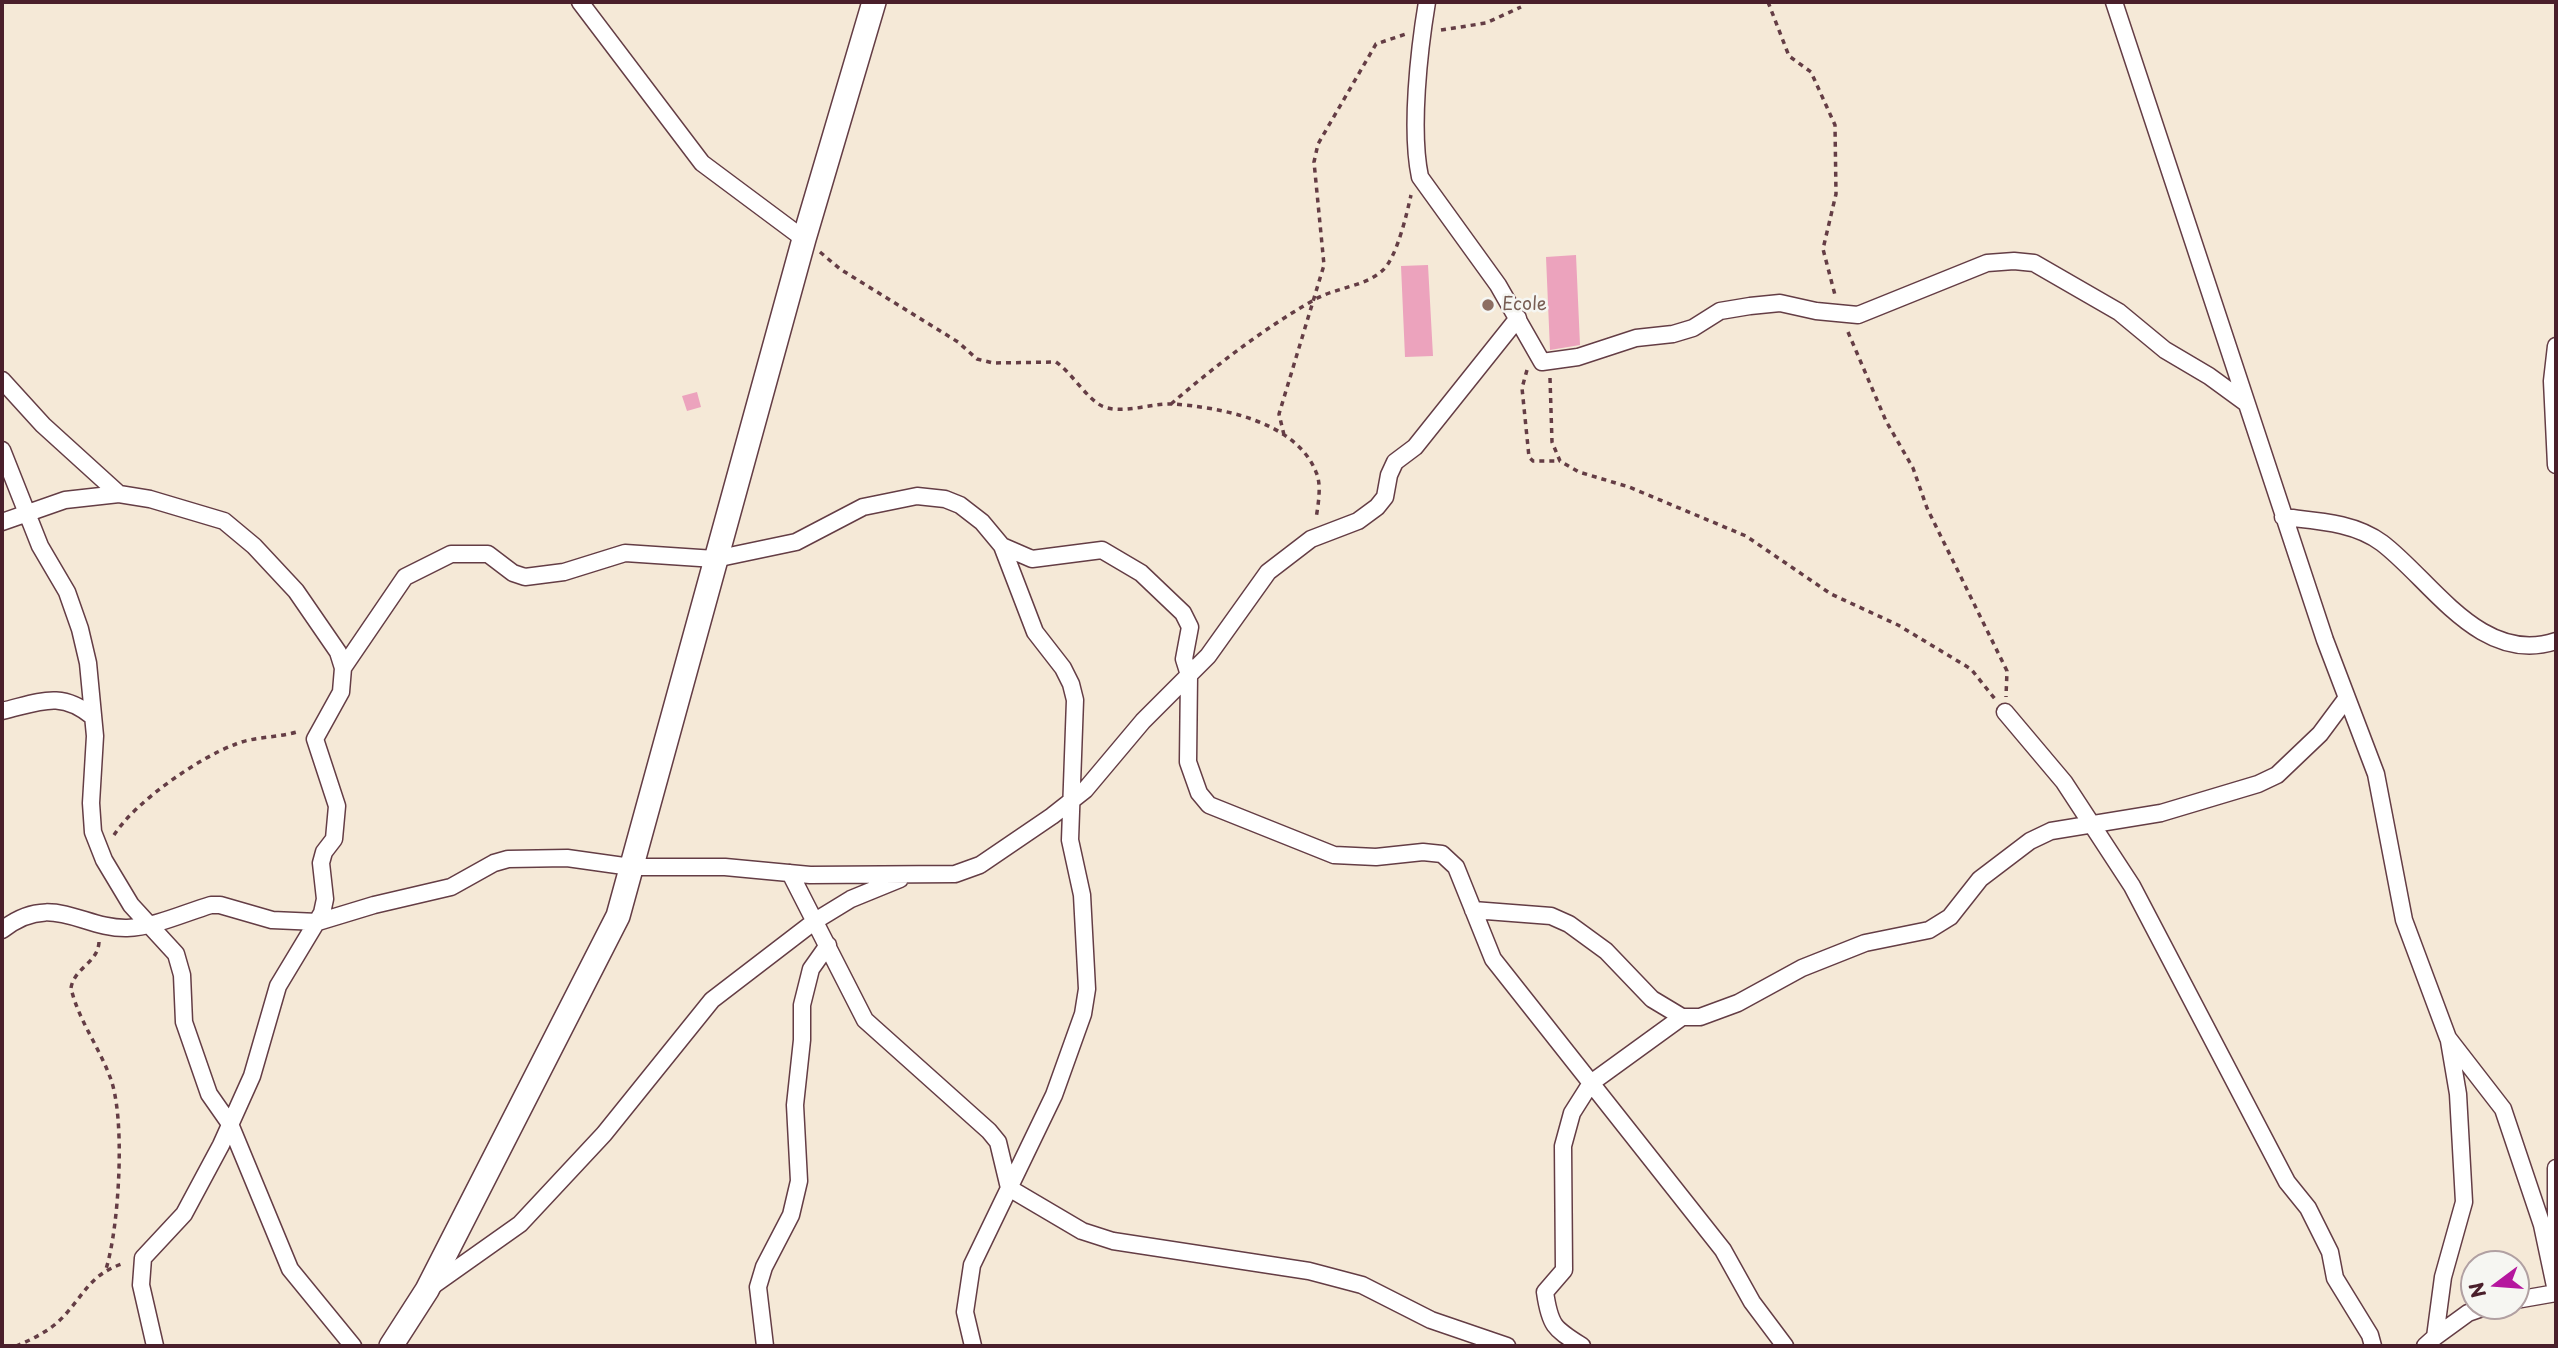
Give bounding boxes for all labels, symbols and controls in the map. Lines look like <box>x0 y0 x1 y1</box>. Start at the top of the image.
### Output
place label: Ecole <box>1502 294 1547 316</box>
marker: Ecole <box>1480 297 1496 313</box>
north arrow <box>2460 1250 2530 1320</box>
text: N <box>2461 1279 2492 1301</box>

